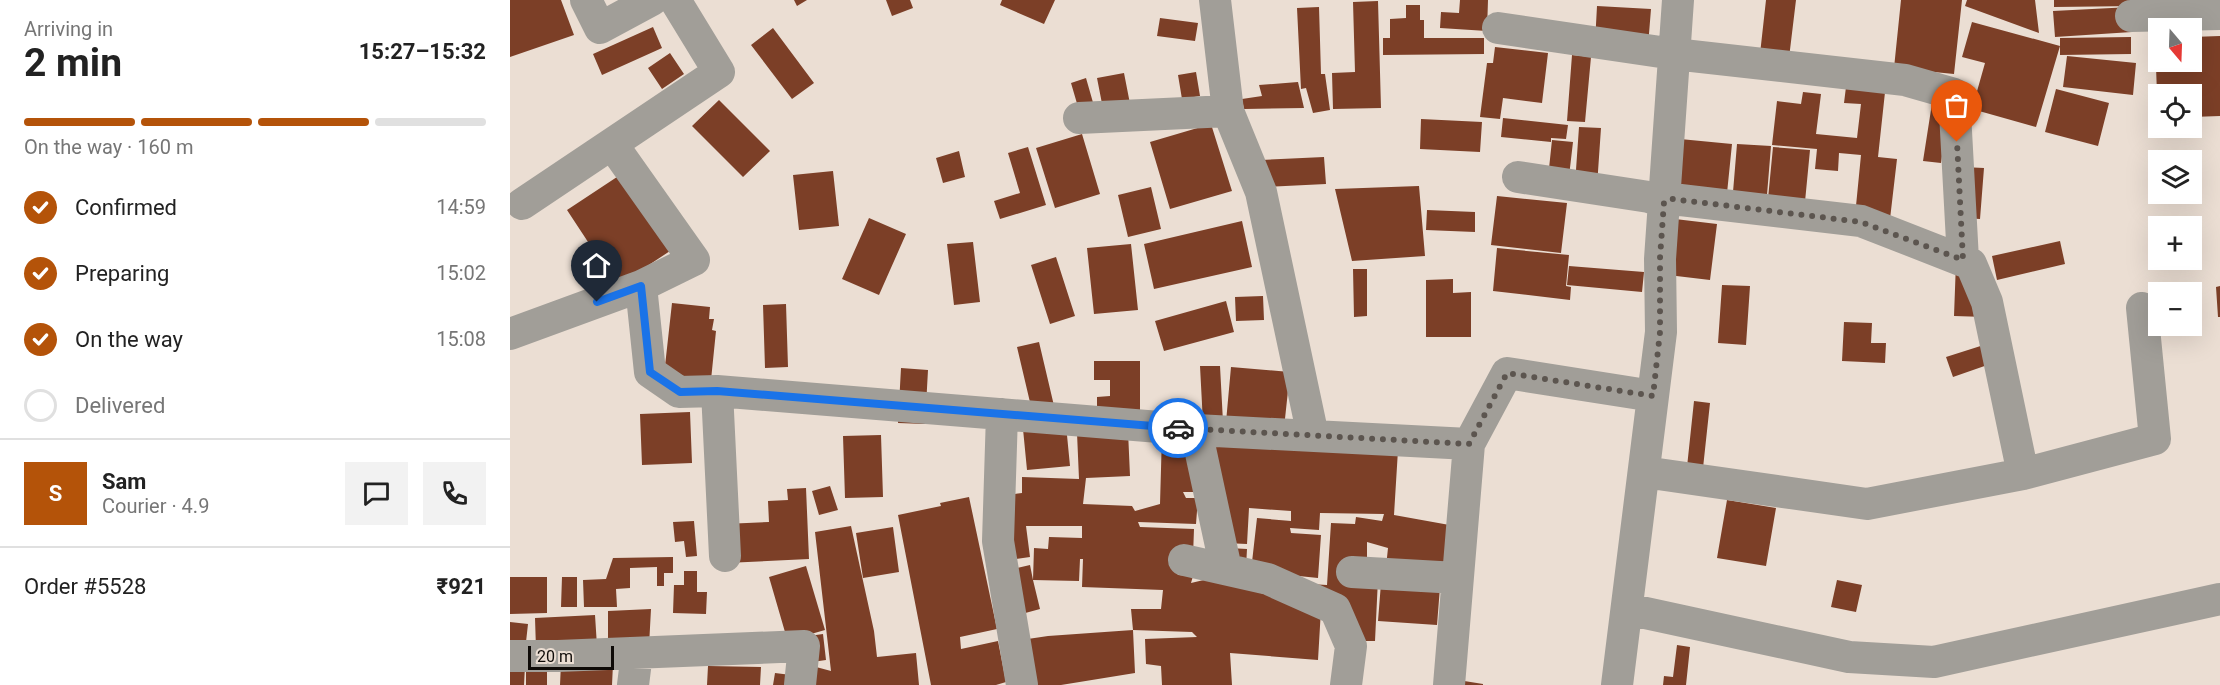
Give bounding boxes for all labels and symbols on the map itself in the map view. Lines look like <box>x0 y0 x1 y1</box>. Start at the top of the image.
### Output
north arrow <box>2148 18 2202 72</box>
pin <box>1931 80 1982 142</box>
pin <box>571 240 622 302</box>
courier <box>1148 398 1208 458</box>
scale bar <box>528 643 614 670</box>

